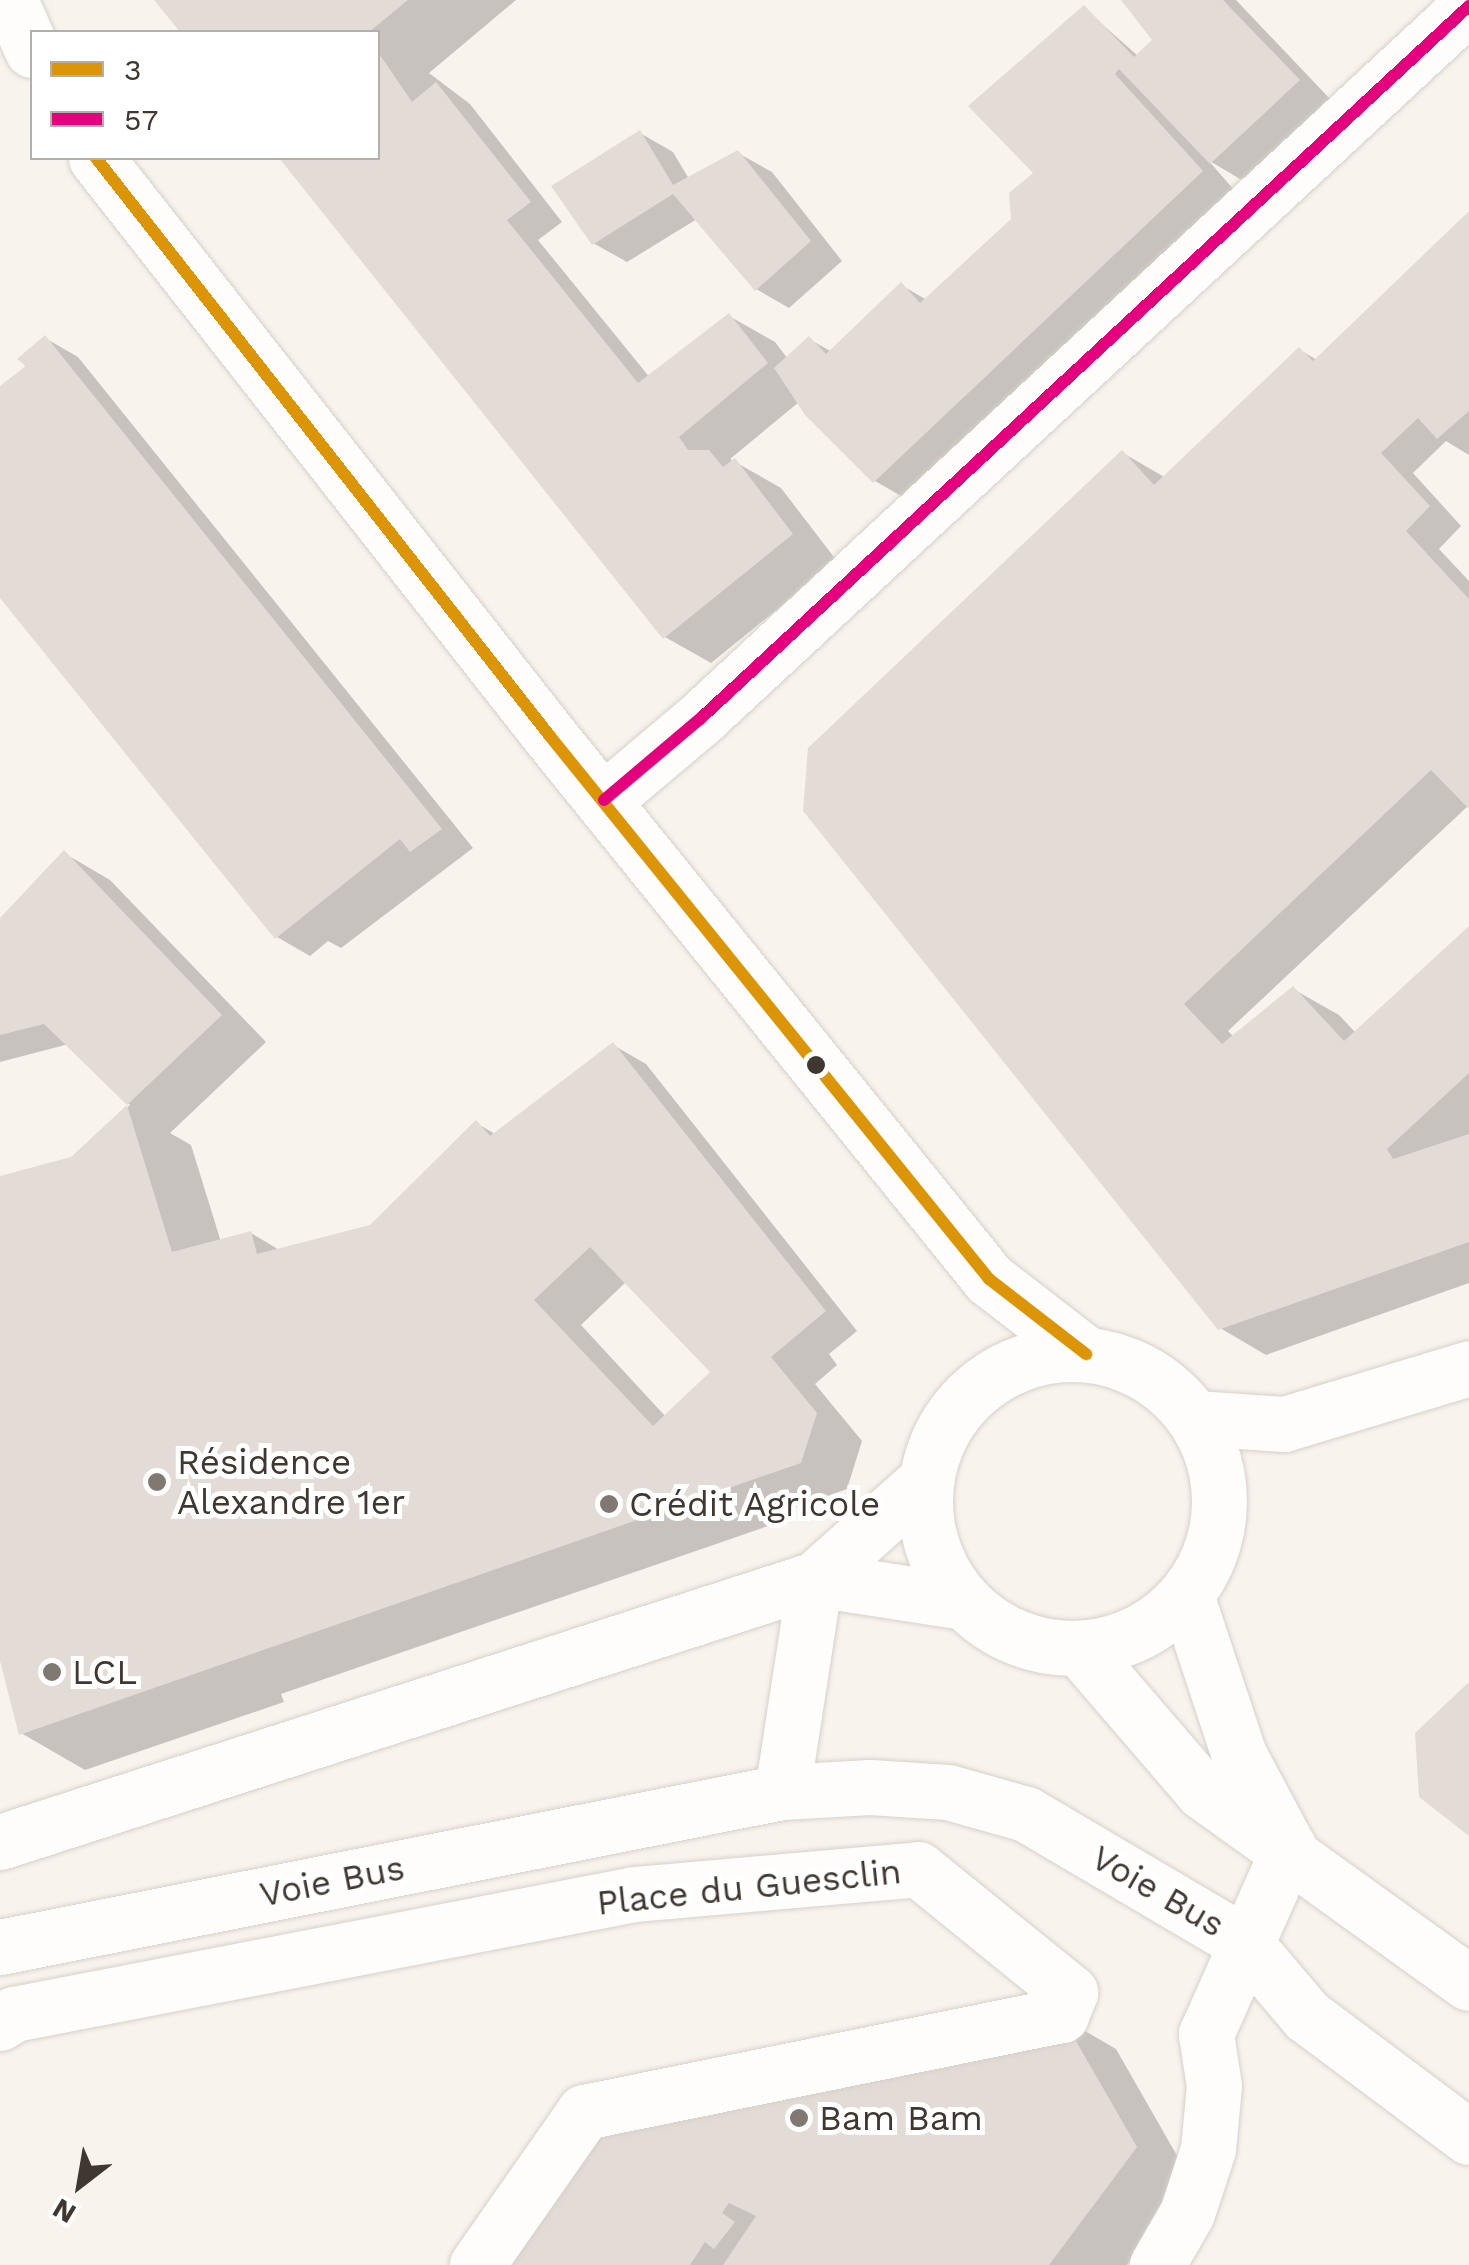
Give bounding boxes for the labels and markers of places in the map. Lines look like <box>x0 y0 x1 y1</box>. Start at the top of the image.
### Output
unlabelled marker <box>806 1055 826 1075</box>
place label: Résidence Alexandre 1er <box>177 1441 406 1523</box>
marker: Résidence Alexandre 1er <box>146 1471 168 1493</box>
place label: Crédit Agricole <box>629 1483 882 1525</box>
marker: Crédit Agricole <box>598 1493 620 1515</box>
place label: LCL <box>72 1651 137 1693</box>
marker: LCL <box>41 1661 63 1683</box>
place label: Bam Bam <box>819 2097 983 2139</box>
marker: Bam Bam <box>788 2107 810 2129</box>

